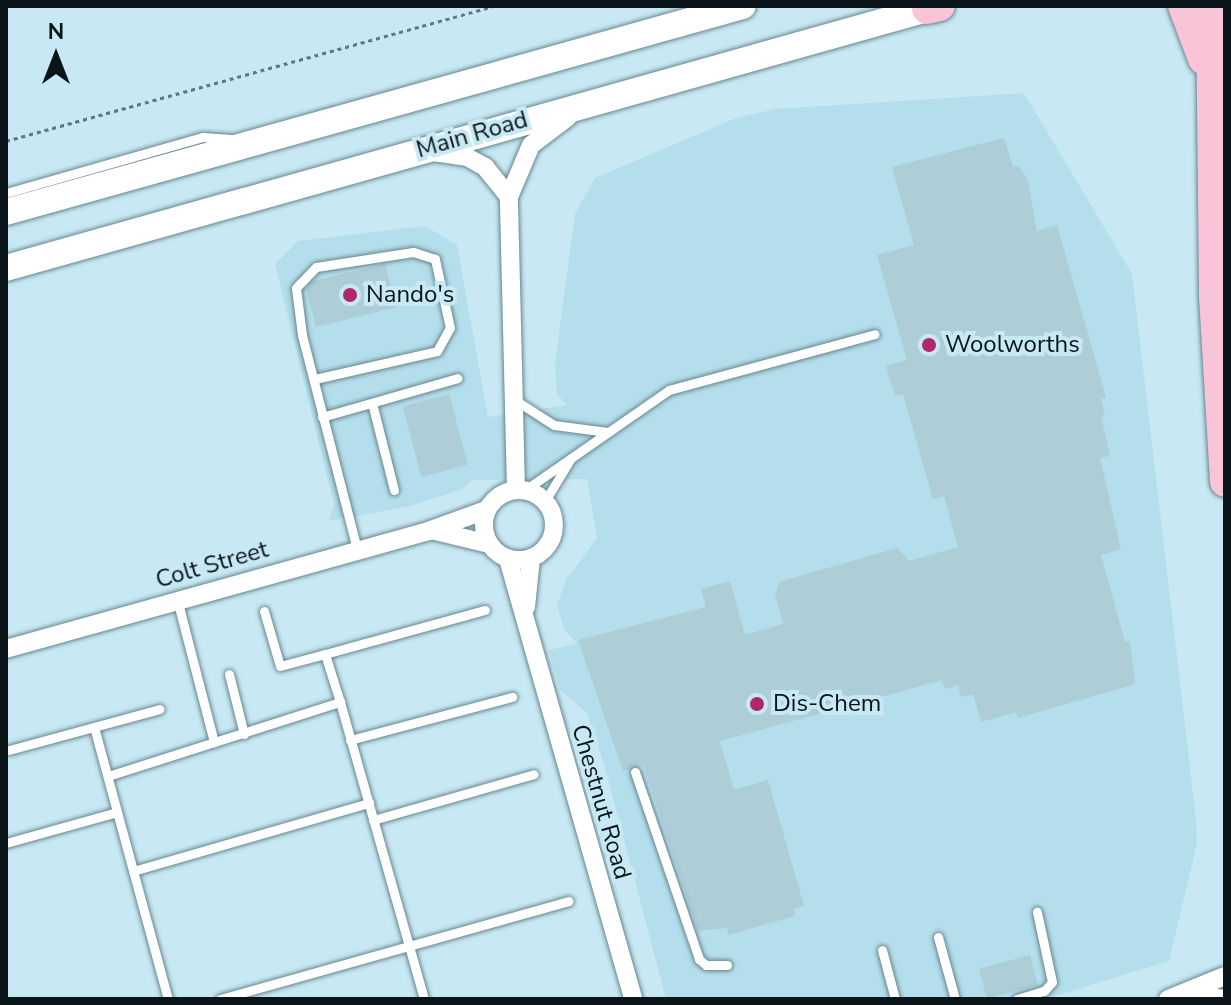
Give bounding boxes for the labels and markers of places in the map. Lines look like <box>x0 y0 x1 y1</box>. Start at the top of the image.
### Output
place label: Nando's <box>366 281 454 309</box>
marker: Nando's <box>341 286 359 304</box>
place label: Woolworths <box>945 331 1080 359</box>
marker: Woolworths <box>920 336 938 354</box>
place label: Dis-Chem <box>773 690 881 718</box>
marker: Dis-Chem <box>748 695 766 713</box>

